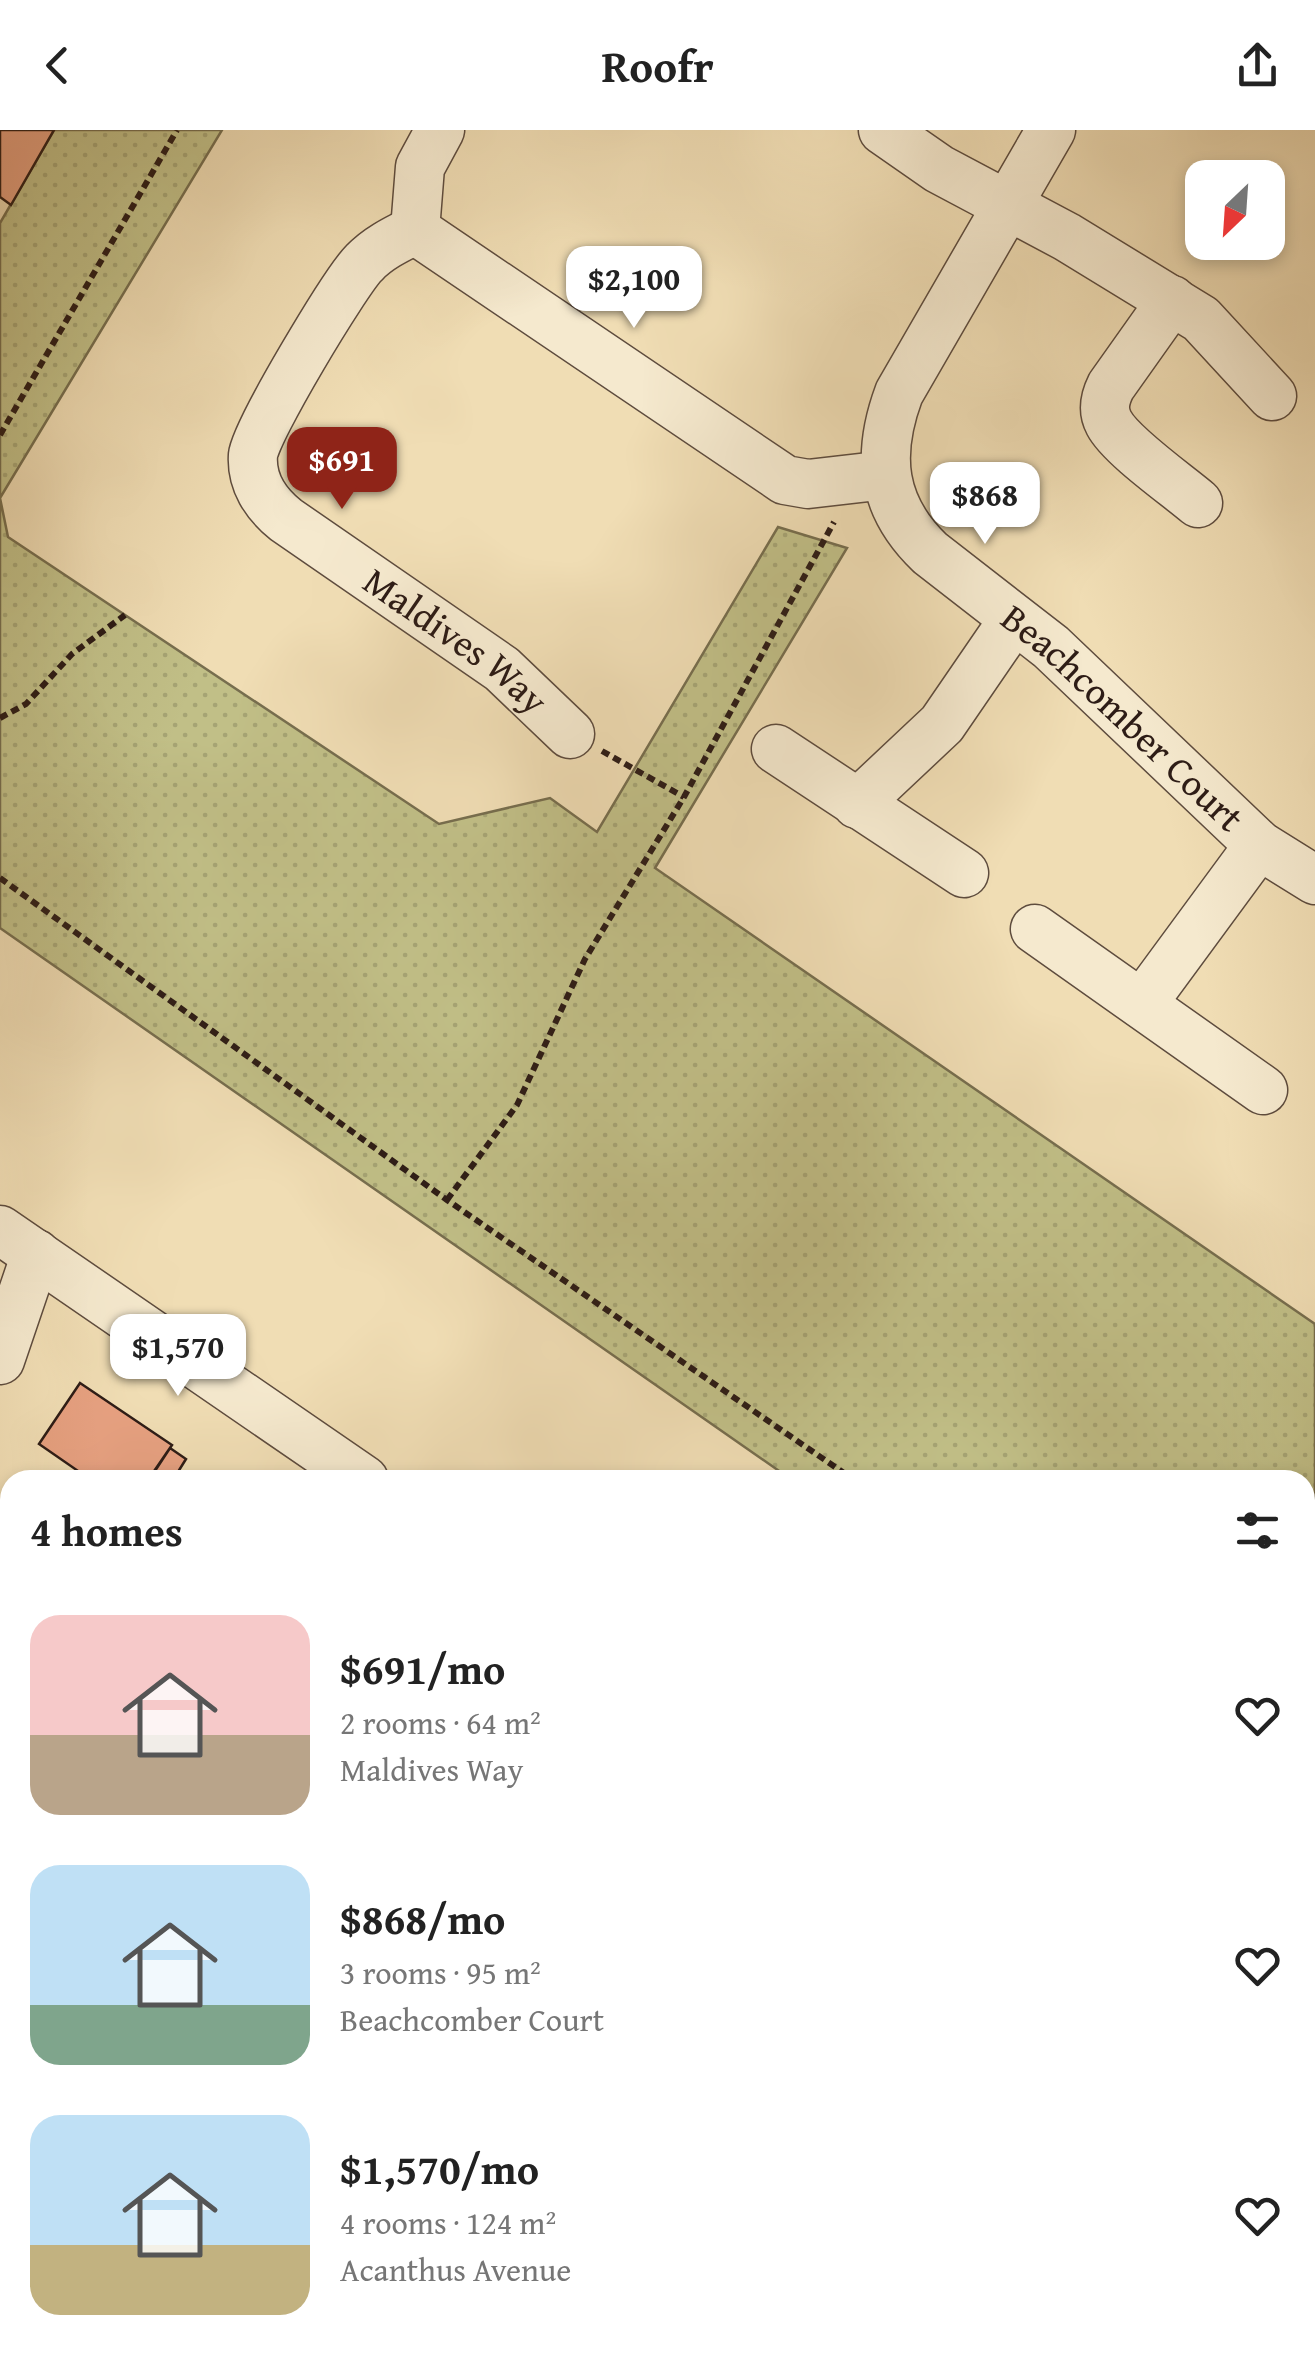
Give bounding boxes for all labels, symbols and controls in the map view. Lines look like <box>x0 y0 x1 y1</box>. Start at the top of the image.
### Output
text: Roofr <box>601 33 714 98</box>
icon: back <box>30 38 85 93</box>
icon: share <box>1230 38 1285 93</box>
north arrow <box>1185 160 1285 260</box>
map controls <box>1185 160 1285 260</box>
pin: $2,100 <box>553 246 715 331</box>
text: $2,100 <box>588 255 680 302</box>
pin: $691 <box>283 427 401 512</box>
text: $691 <box>309 436 375 483</box>
pin: $868 <box>926 462 1044 547</box>
text: $868 <box>952 471 1018 518</box>
street label: Maldives Way <box>353 553 562 727</box>
street label: Beachcomber Court <box>990 590 1257 844</box>
pin: $1,570 <box>97 1314 259 1399</box>
text: $1,570 <box>132 1323 224 1370</box>
text: 4 homes <box>30 1500 183 1561</box>
icon: filters <box>1230 1503 1285 1558</box>
text: $691/mo <box>340 1638 505 1699</box>
icon: home <box>110 1655 230 1775</box>
icon: heart <box>1230 1688 1285 1743</box>
text: 2 rooms · 64 m² <box>340 1699 541 1746</box>
text: Maldives Way <box>340 1746 523 1793</box>
text: $868/mo <box>340 1888 505 1949</box>
icon: home <box>110 1905 230 2025</box>
icon: heart <box>1230 1938 1285 1993</box>
text: 3 rooms · 95 m² <box>340 1949 541 1996</box>
text: Beachcomber Court <box>340 1996 604 2043</box>
text: $1,570/mo <box>340 2138 539 2199</box>
icon: home <box>110 2155 230 2275</box>
icon: heart <box>1230 2188 1285 2243</box>
text: 4 rooms · 124 m² <box>340 2199 556 2246</box>
text: Acanthus Avenue <box>340 2246 571 2293</box>

